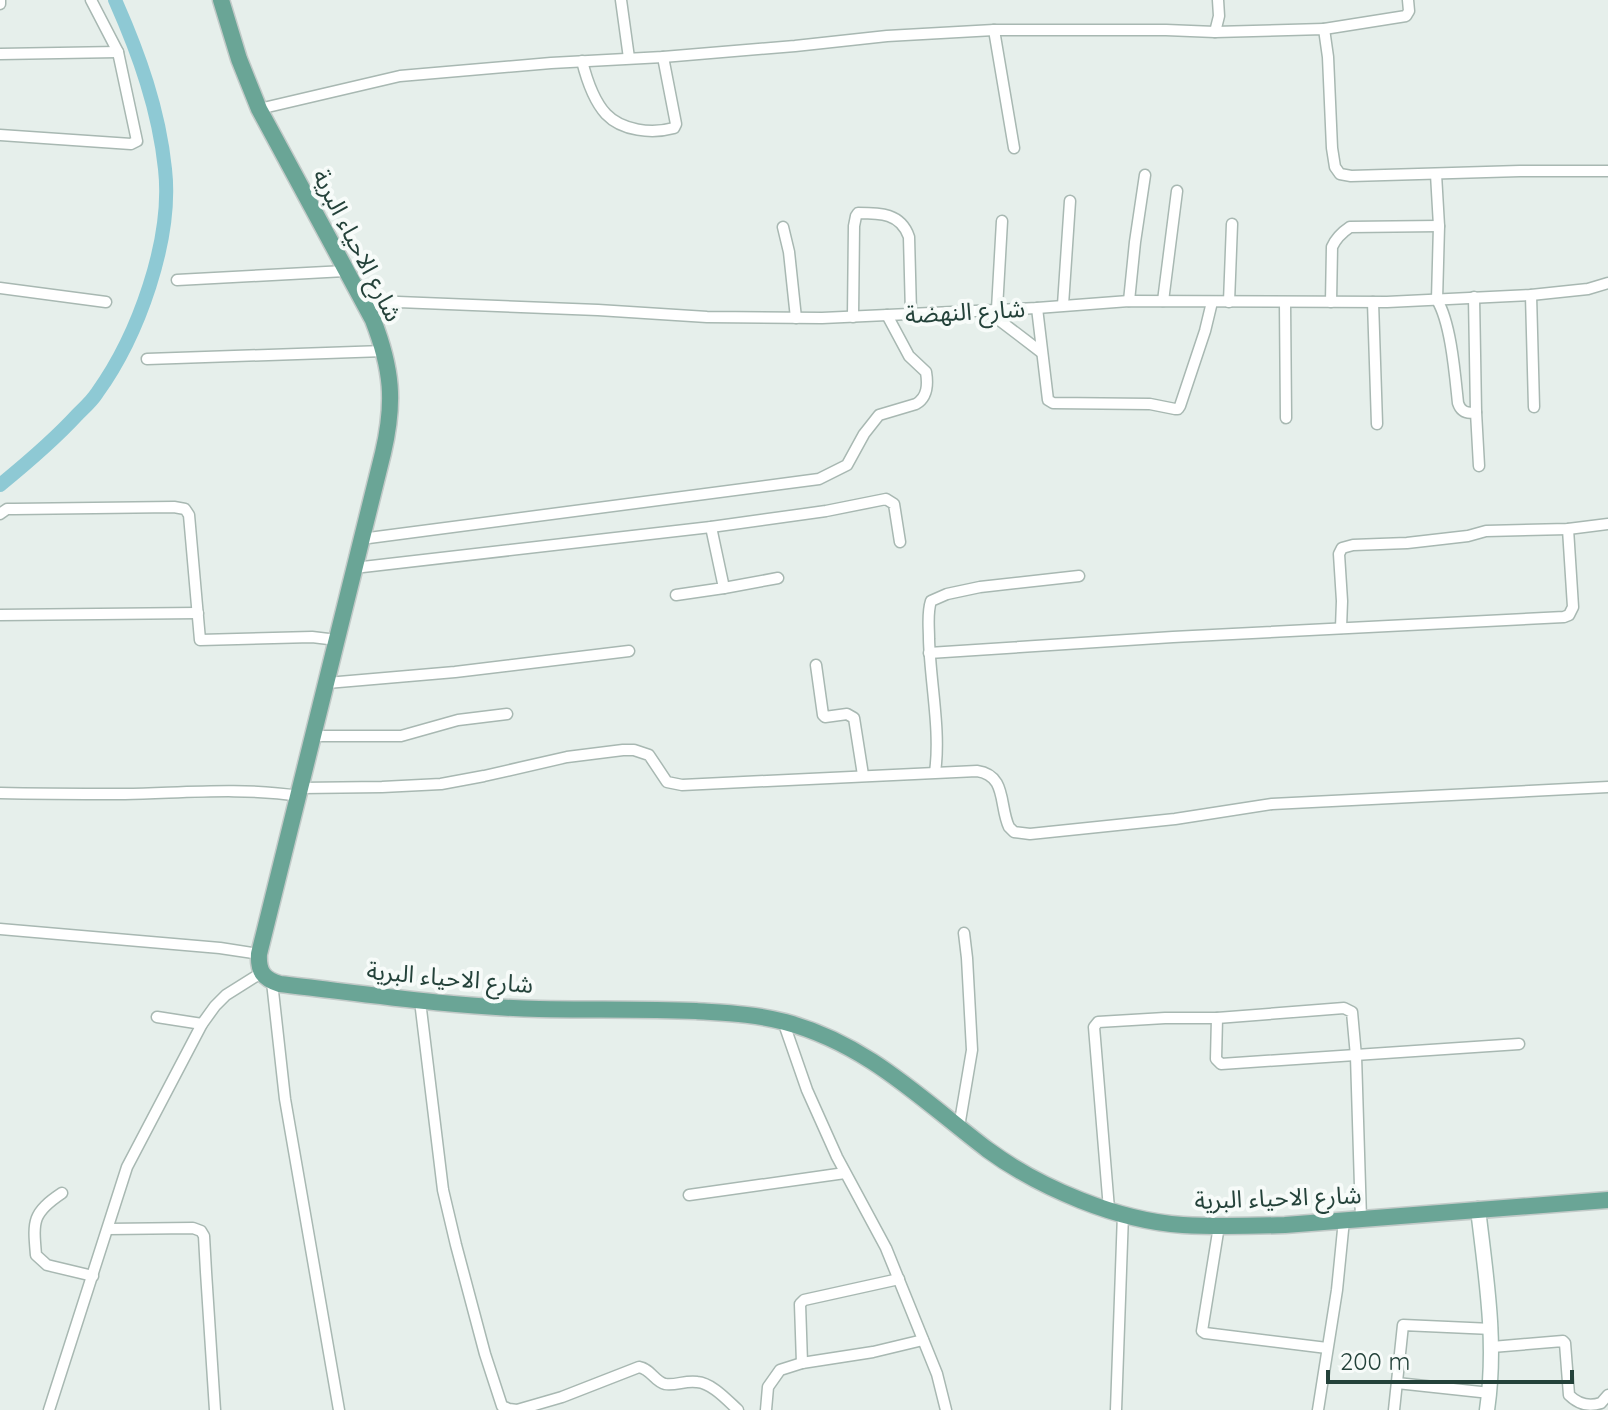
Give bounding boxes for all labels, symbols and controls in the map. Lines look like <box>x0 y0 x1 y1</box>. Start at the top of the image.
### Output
street label: شارع الاحياء البرية <box>304 164 409 328</box>
street label: شارع النهضة <box>904 293 1026 332</box>
street label: شارع الاحياء البرية <box>365 955 535 1002</box>
street label: شارع الاحياء البرية <box>1194 1179 1362 1218</box>
scale bar <box>1328 1334 1572 1384</box>
text: 200 m <box>1340 1346 1410 1376</box>

